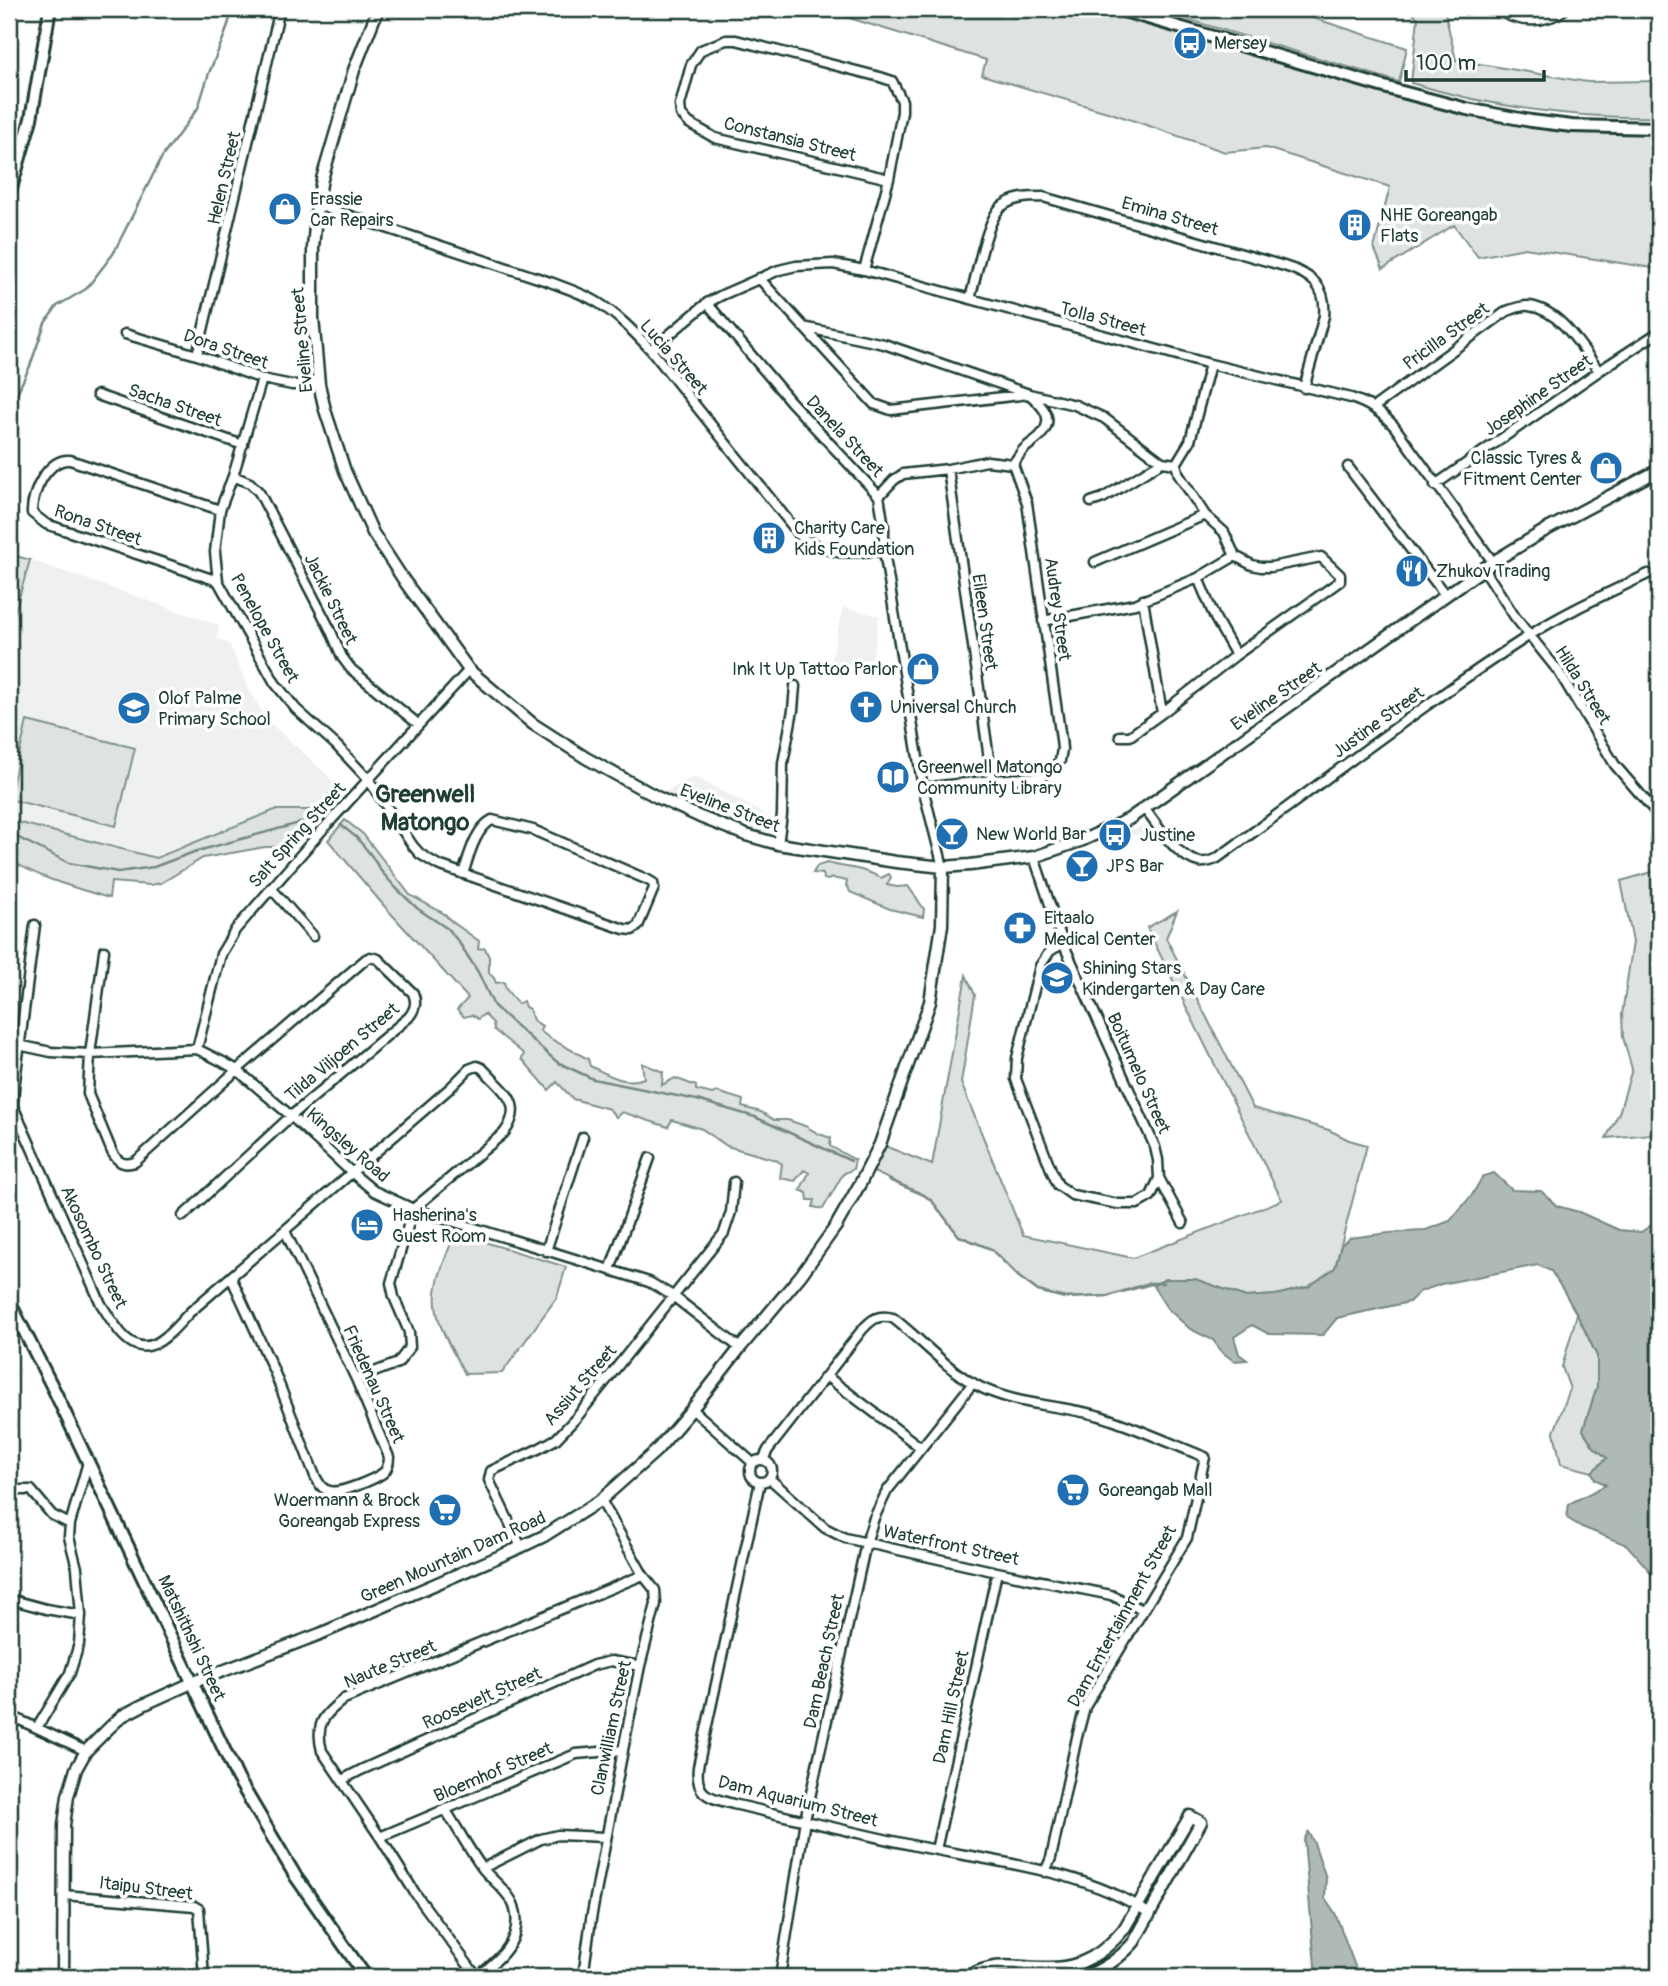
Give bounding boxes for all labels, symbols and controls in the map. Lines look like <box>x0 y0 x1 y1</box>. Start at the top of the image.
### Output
bus stop icon: Mersey <box>1171 24 1209 62</box>
place label: Mersey <box>1214 32 1267 55</box>
scale bar <box>1406 38 1544 82</box>
text: 100 m <box>1416 50 1476 77</box>
street label: Constansia Street <box>721 112 859 167</box>
street label: Helen Street <box>203 128 247 227</box>
place label: Erassie Car Repairs <box>310 188 394 232</box>
shop icon: Erassie Car Repairs <box>266 190 304 228</box>
street label: Emina Street <box>1119 192 1222 241</box>
place label: NHE Goreangab Flats <box>1380 204 1498 248</box>
building icon: NHE Goreangab Flats <box>1336 206 1374 244</box>
street label: Eveline Street <box>286 286 319 393</box>
street label: Tolla Street <box>1057 297 1149 342</box>
street label: Pricilla Street <box>1399 297 1495 375</box>
street label: Lucia Street <box>635 315 713 400</box>
street label: Dora Street <box>180 324 272 375</box>
street label: Josephine Street <box>1480 349 1598 441</box>
street label: Sacha Street <box>125 379 225 432</box>
street label: Danela Street <box>801 391 889 483</box>
place label: Classic Tyres & Fitment Center <box>1463 447 1583 491</box>
shop icon: Classic Tyres & Fitment Center <box>1587 449 1625 487</box>
street label: Rona Street <box>51 500 145 551</box>
place label: Charity Care Kids Foundation <box>794 517 914 561</box>
building icon: Charity Care Kids Foundation <box>750 519 788 557</box>
street label: Jackie Street <box>299 550 363 649</box>
restaurant icon: Zhukov Trading <box>1393 552 1431 590</box>
street label: Audrey Street <box>1039 556 1076 663</box>
place label: Zhukov Trading <box>1436 560 1550 583</box>
street label: Penelope Street <box>225 569 304 688</box>
street label: Eileen Street <box>966 572 1003 673</box>
street label: Hilda Street <box>1549 642 1616 730</box>
shop icon: Ink It Up Tattoo Parlor <box>904 650 942 688</box>
street label: Eveline Street <box>1227 656 1327 736</box>
place label: Ink It Up Tattoo Parlor <box>732 658 899 681</box>
street label: Justine Street <box>1328 681 1429 763</box>
place label: Olof Palme Primary School <box>158 687 271 731</box>
church icon: Universal Church <box>847 688 885 726</box>
school or university icon: Olof Palme Primary School <box>115 689 153 727</box>
place label: Universal Church <box>890 696 1016 719</box>
place label: Greenwell Matongo Community Library <box>917 756 1063 800</box>
library icon: Greenwell Matongo Community Library <box>874 758 912 796</box>
street label: Salt Spring Street <box>244 777 351 893</box>
street label: Eveline Street <box>676 779 784 838</box>
district label: Greenwell Matongo <box>375 780 475 837</box>
bar icon: New World Bar <box>933 815 971 853</box>
bus stop icon: Justine <box>1096 816 1134 854</box>
place label: New World Bar <box>976 823 1087 846</box>
place label: Justine <box>1140 824 1195 847</box>
bar icon: JPS Bar <box>1063 847 1101 885</box>
place label: JPS Bar <box>1106 855 1165 878</box>
place label: Eitaalo Medical Center <box>1044 907 1156 951</box>
pharmacy icon: Eitaalo Medical Center <box>1001 909 1039 947</box>
place label: Shining Stars Kindergarten & Day Care <box>1082 957 1265 1001</box>
school or university icon: Shining Stars Kindergarten & Day Care <box>1038 959 1076 997</box>
street label: Tilda Viljoen Street <box>281 997 405 1107</box>
street label: Boitumelo Street <box>1102 1009 1176 1138</box>
street label: Kingsley Road <box>301 1103 394 1188</box>
street label: Akosombo Street <box>55 1182 132 1313</box>
place label: Hasherina's Guest Room <box>392 1204 486 1248</box>
hotel icon: Hasherina's Guest Room <box>348 1206 386 1244</box>
street label: Friedenau Street <box>337 1322 410 1447</box>
street label: Assiut Street <box>539 1339 622 1431</box>
supermarket icon: Goreangab Mall <box>1054 1471 1092 1509</box>
place label: Goreangab Mall <box>1098 1479 1213 1502</box>
place label: Woermann & Brock Goreangab Express <box>274 1489 420 1533</box>
supermarket icon: Woermann & Brock Goreangab Express <box>426 1491 464 1529</box>
street label: Green Mountain Dam Road <box>357 1506 550 1609</box>
street label: Waterfront Street <box>881 1520 1022 1571</box>
street label: Dam Entertainment Street <box>1063 1520 1182 1711</box>
street label: Matshithshi Street <box>152 1572 231 1705</box>
street label: Dam Beach Street <box>799 1591 850 1731</box>
street label: Naute Street <box>341 1634 441 1694</box>
street label: Dam Hill Street <box>928 1648 975 1766</box>
street label: Clanwilliam Street <box>586 1658 637 1798</box>
street label: Roosevelt Street <box>419 1662 546 1735</box>
street label: Bloemhof Street <box>430 1737 557 1808</box>
street label: Dam Aquarium Street <box>716 1770 881 1833</box>
street label: Itaipu Street <box>98 1871 195 1906</box>

